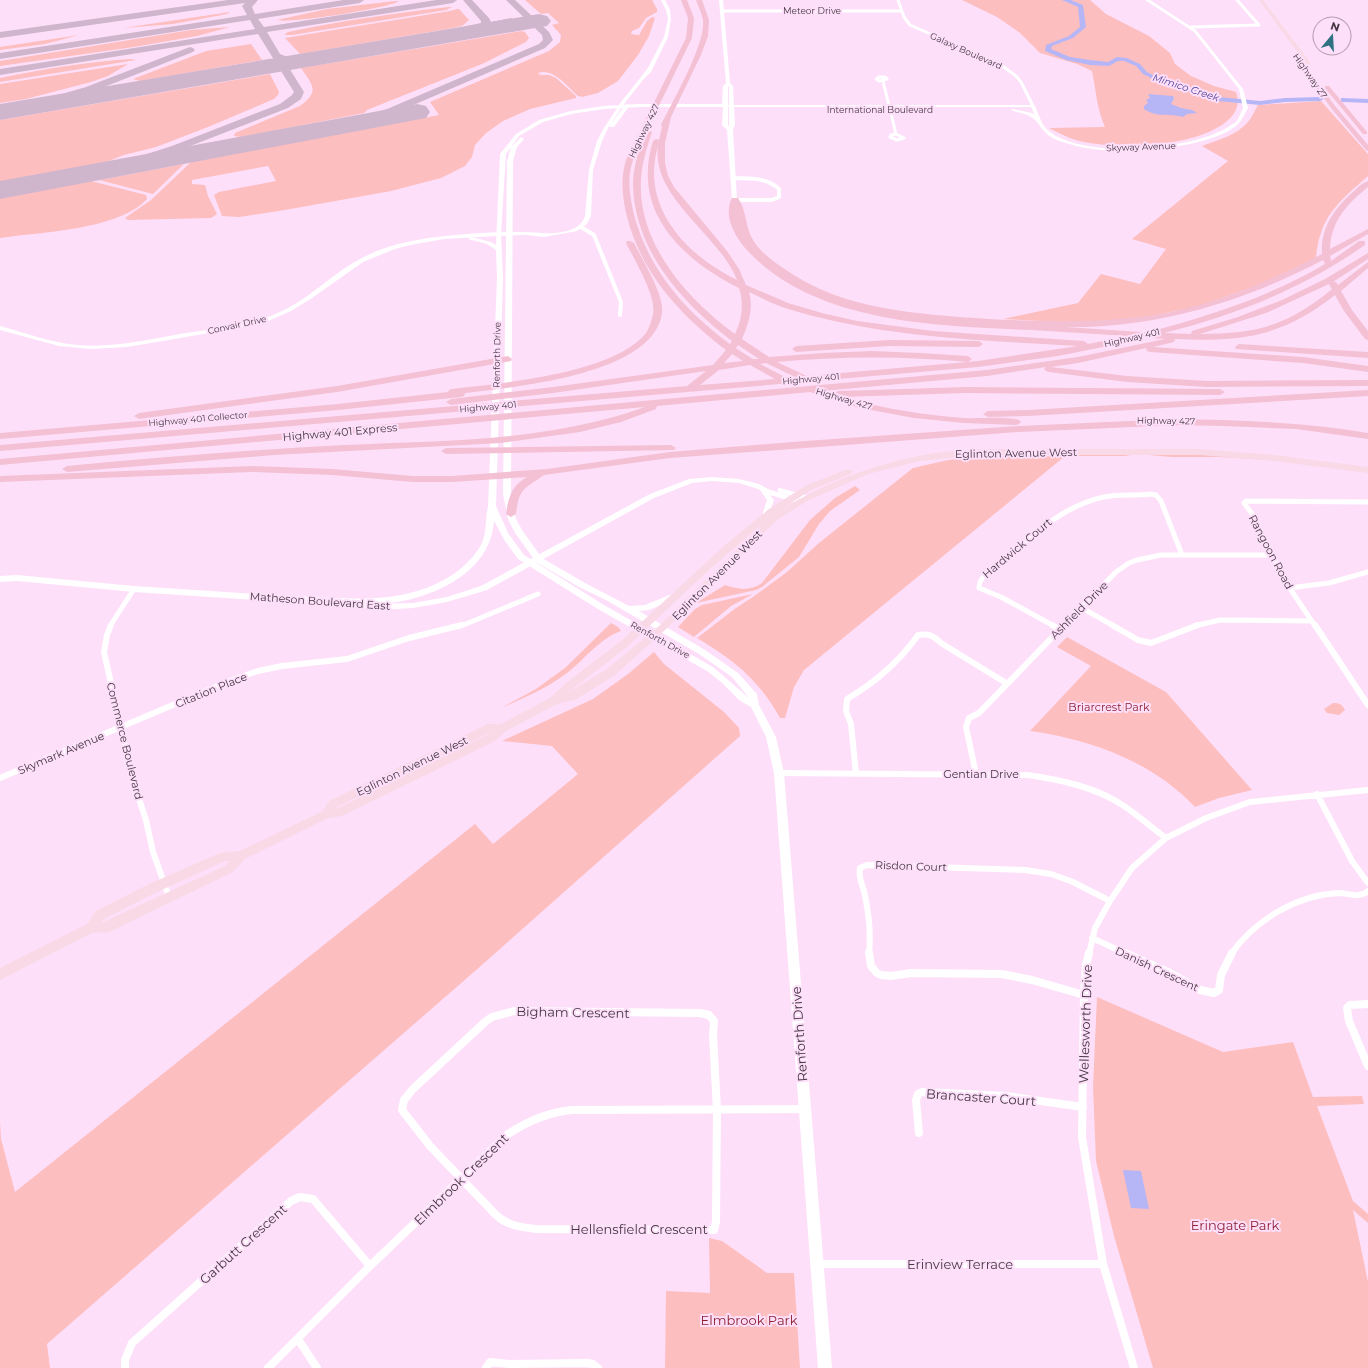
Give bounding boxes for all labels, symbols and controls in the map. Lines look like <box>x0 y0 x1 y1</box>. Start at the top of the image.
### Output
street label: Meteor Drive <box>783 5 842 16</box>
north arrow <box>1312 16 1352 56</box>
text: N <box>1329 18 1341 35</box>
street label: Galaxy Boulevard <box>928 30 1004 71</box>
street label: Highway 27 <box>1291 51 1330 100</box>
water label: Mimico Creek <box>1151 71 1222 105</box>
street label: Highway 427 <box>626 102 661 159</box>
street label: International Boulevard <box>827 104 933 115</box>
street label: Skyway Avenue <box>1106 140 1177 153</box>
street label: Convair Drive <box>207 313 268 336</box>
street label: Renforth Drive <box>490 321 503 388</box>
street label: Highway 401 <box>1103 326 1161 349</box>
street label: Highway 401 <box>782 371 840 386</box>
street label: Highway 427 <box>815 385 874 412</box>
street label: Highway 401 <box>459 399 517 414</box>
street label: Highway 401 Collector <box>148 409 248 428</box>
street label: Highway 427 <box>1137 414 1195 427</box>
street label: Highway 401 Express <box>282 420 398 444</box>
street label: Eglinton Avenue West <box>955 445 1078 461</box>
street label: Rangoon Road <box>1246 512 1296 592</box>
street label: Hardwick Court <box>979 515 1055 581</box>
street label: Eglinton Avenue West <box>669 526 766 623</box>
street label: Ashfield Drive <box>1047 578 1111 642</box>
street label: Matheson Boulevard East <box>249 589 391 613</box>
street label: Renforth Drive <box>629 619 692 661</box>
street label: Citation Place <box>173 669 249 711</box>
street label: Commerce Boulevard <box>104 681 146 801</box>
park label: Briarcrest Park <box>1068 700 1150 714</box>
street label: Skymark Avenue <box>16 728 107 778</box>
street label: Eglinton Avenue West <box>354 733 470 799</box>
street label: Gentian Drive <box>943 767 1019 781</box>
street label: Risdon Court <box>875 858 948 874</box>
street label: Danish Crescent <box>1113 944 1201 995</box>
street label: Wellesworth Drive <box>1075 964 1095 1084</box>
street label: Renforth Drive <box>788 986 810 1082</box>
street label: Bigham Crescent <box>516 1003 630 1021</box>
street label: Brancaster Court <box>925 1085 1037 1109</box>
street label: Elmbrook Crescent <box>411 1130 511 1228</box>
street label: Garbutt Crescent <box>196 1201 290 1287</box>
park label: Eringate Park <box>1191 1217 1280 1233</box>
street label: Hellensfield Crescent <box>570 1221 708 1237</box>
street label: Erinview Terrace <box>907 1256 1013 1272</box>
park label: Elmbrook Park <box>700 1312 798 1328</box>

